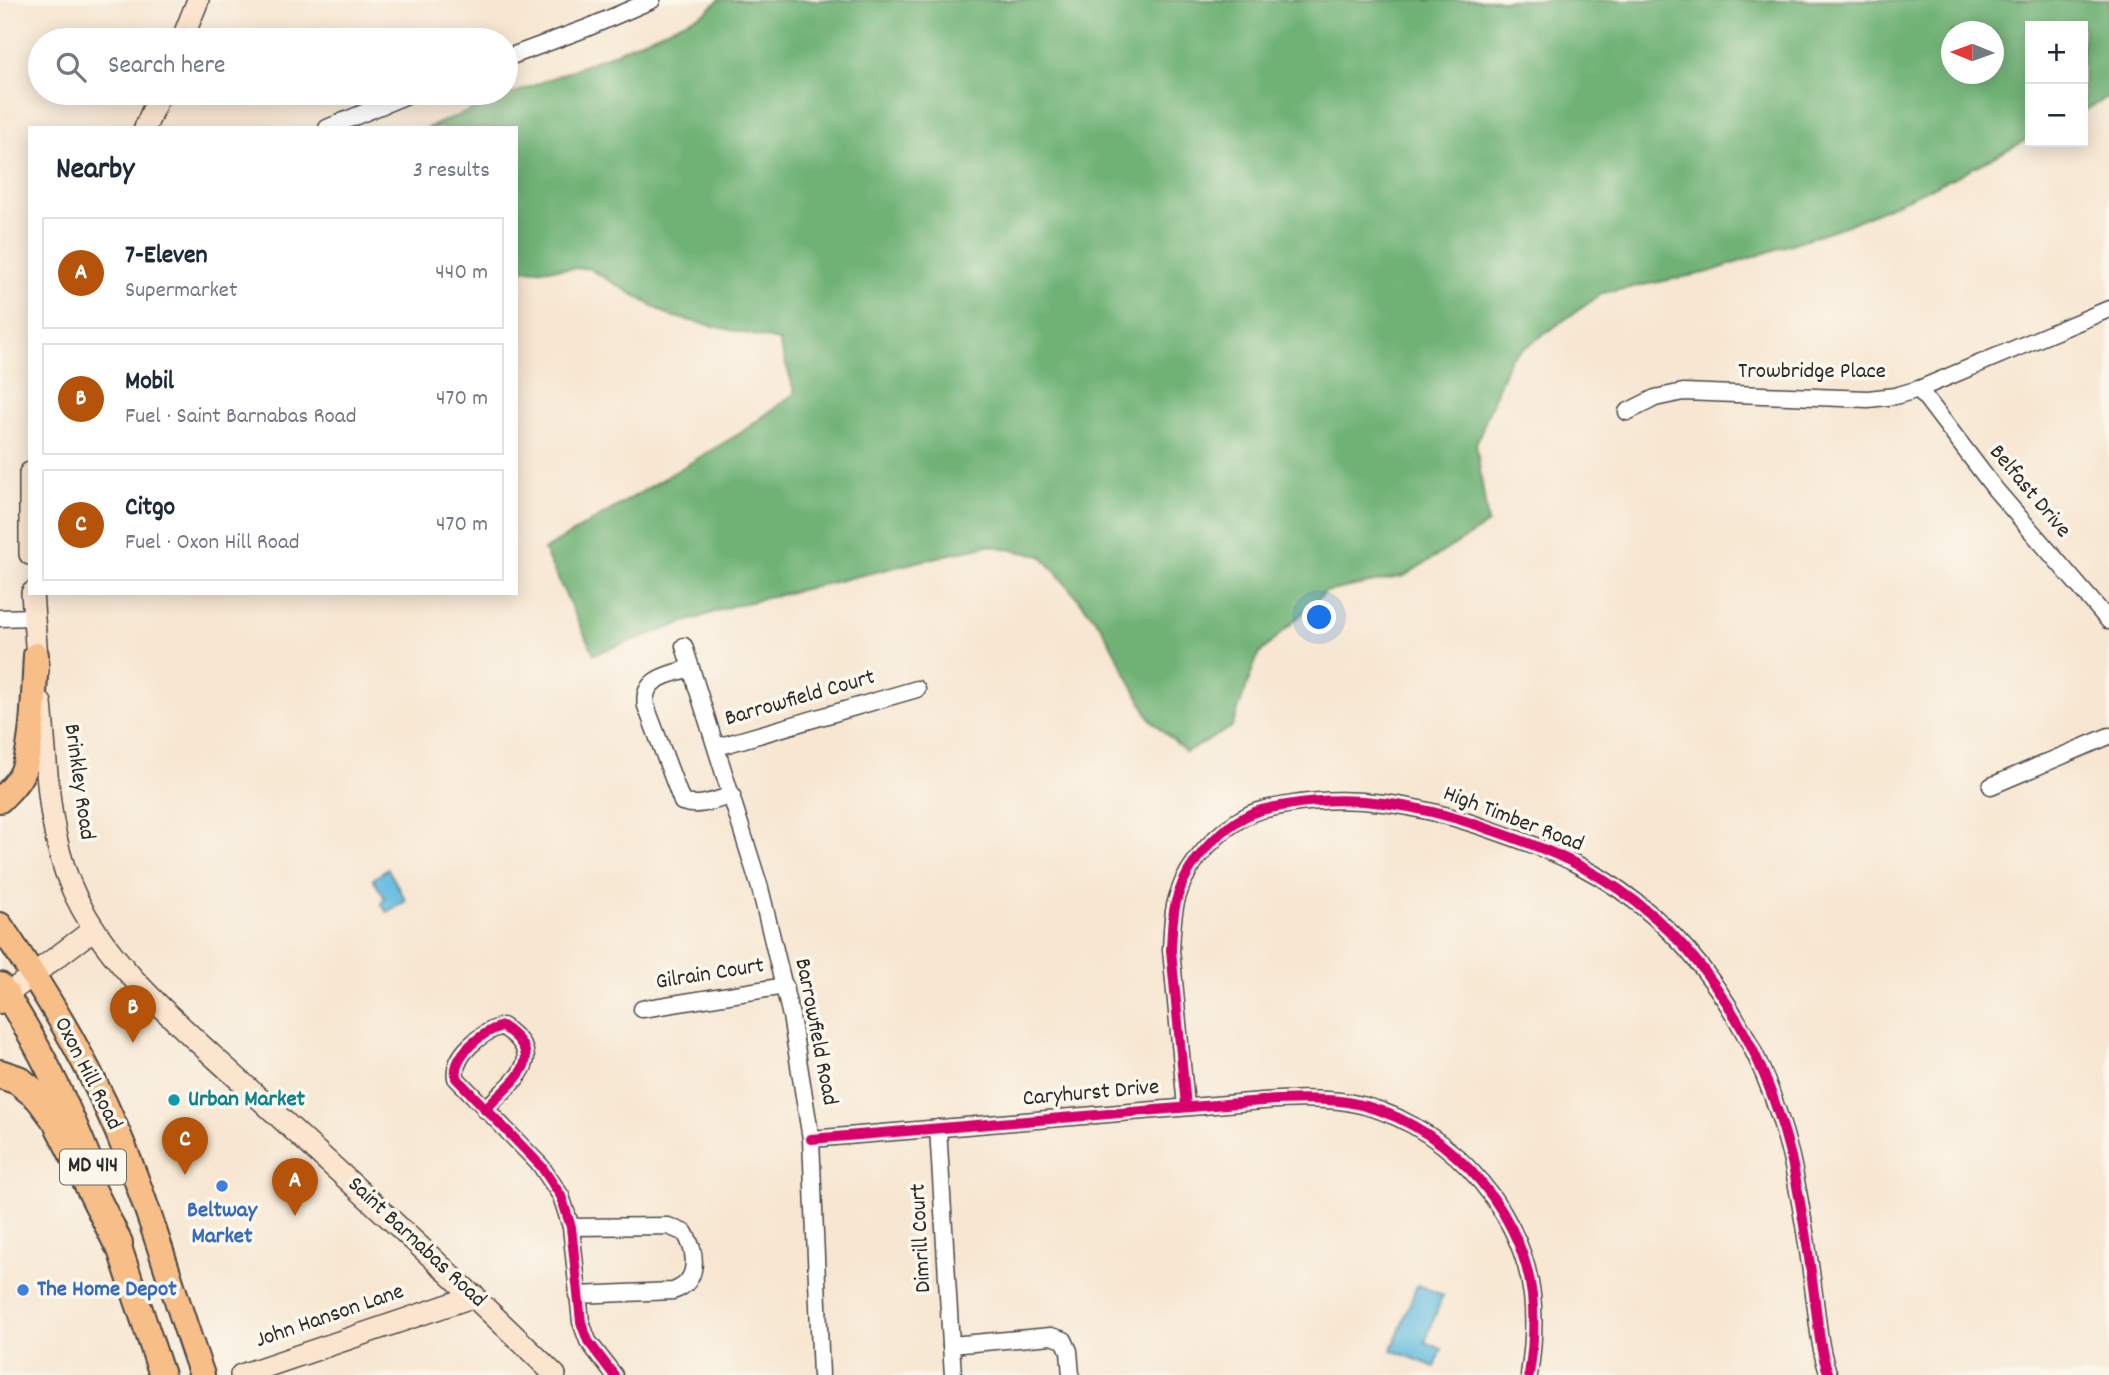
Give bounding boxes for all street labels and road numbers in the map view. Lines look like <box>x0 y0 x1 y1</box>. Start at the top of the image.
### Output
street label: Trowbridge Place <box>1738 356 1886 389</box>
street label: Belfast Drive <box>1980 438 2078 546</box>
street label: Barrowfield Court <box>721 662 879 736</box>
street label: Brinkley Road <box>54 722 102 842</box>
street label: High Timber Road <box>1438 778 1588 862</box>
street label: Gilrain Court <box>653 950 767 1000</box>
street label: Barrowfield Road <box>785 956 845 1108</box>
street label: Oxon Hill Road <box>44 1012 130 1136</box>
street label: Caryhurst Drive <box>1021 1072 1161 1116</box>
road number: MD 414 <box>60 1150 126 1184</box>
street label: Saint Barnabas Road <box>339 1170 493 1316</box>
street label: Dimrill Court <box>903 1183 941 1293</box>
street label: John Hanson Lane <box>251 1276 409 1358</box>

